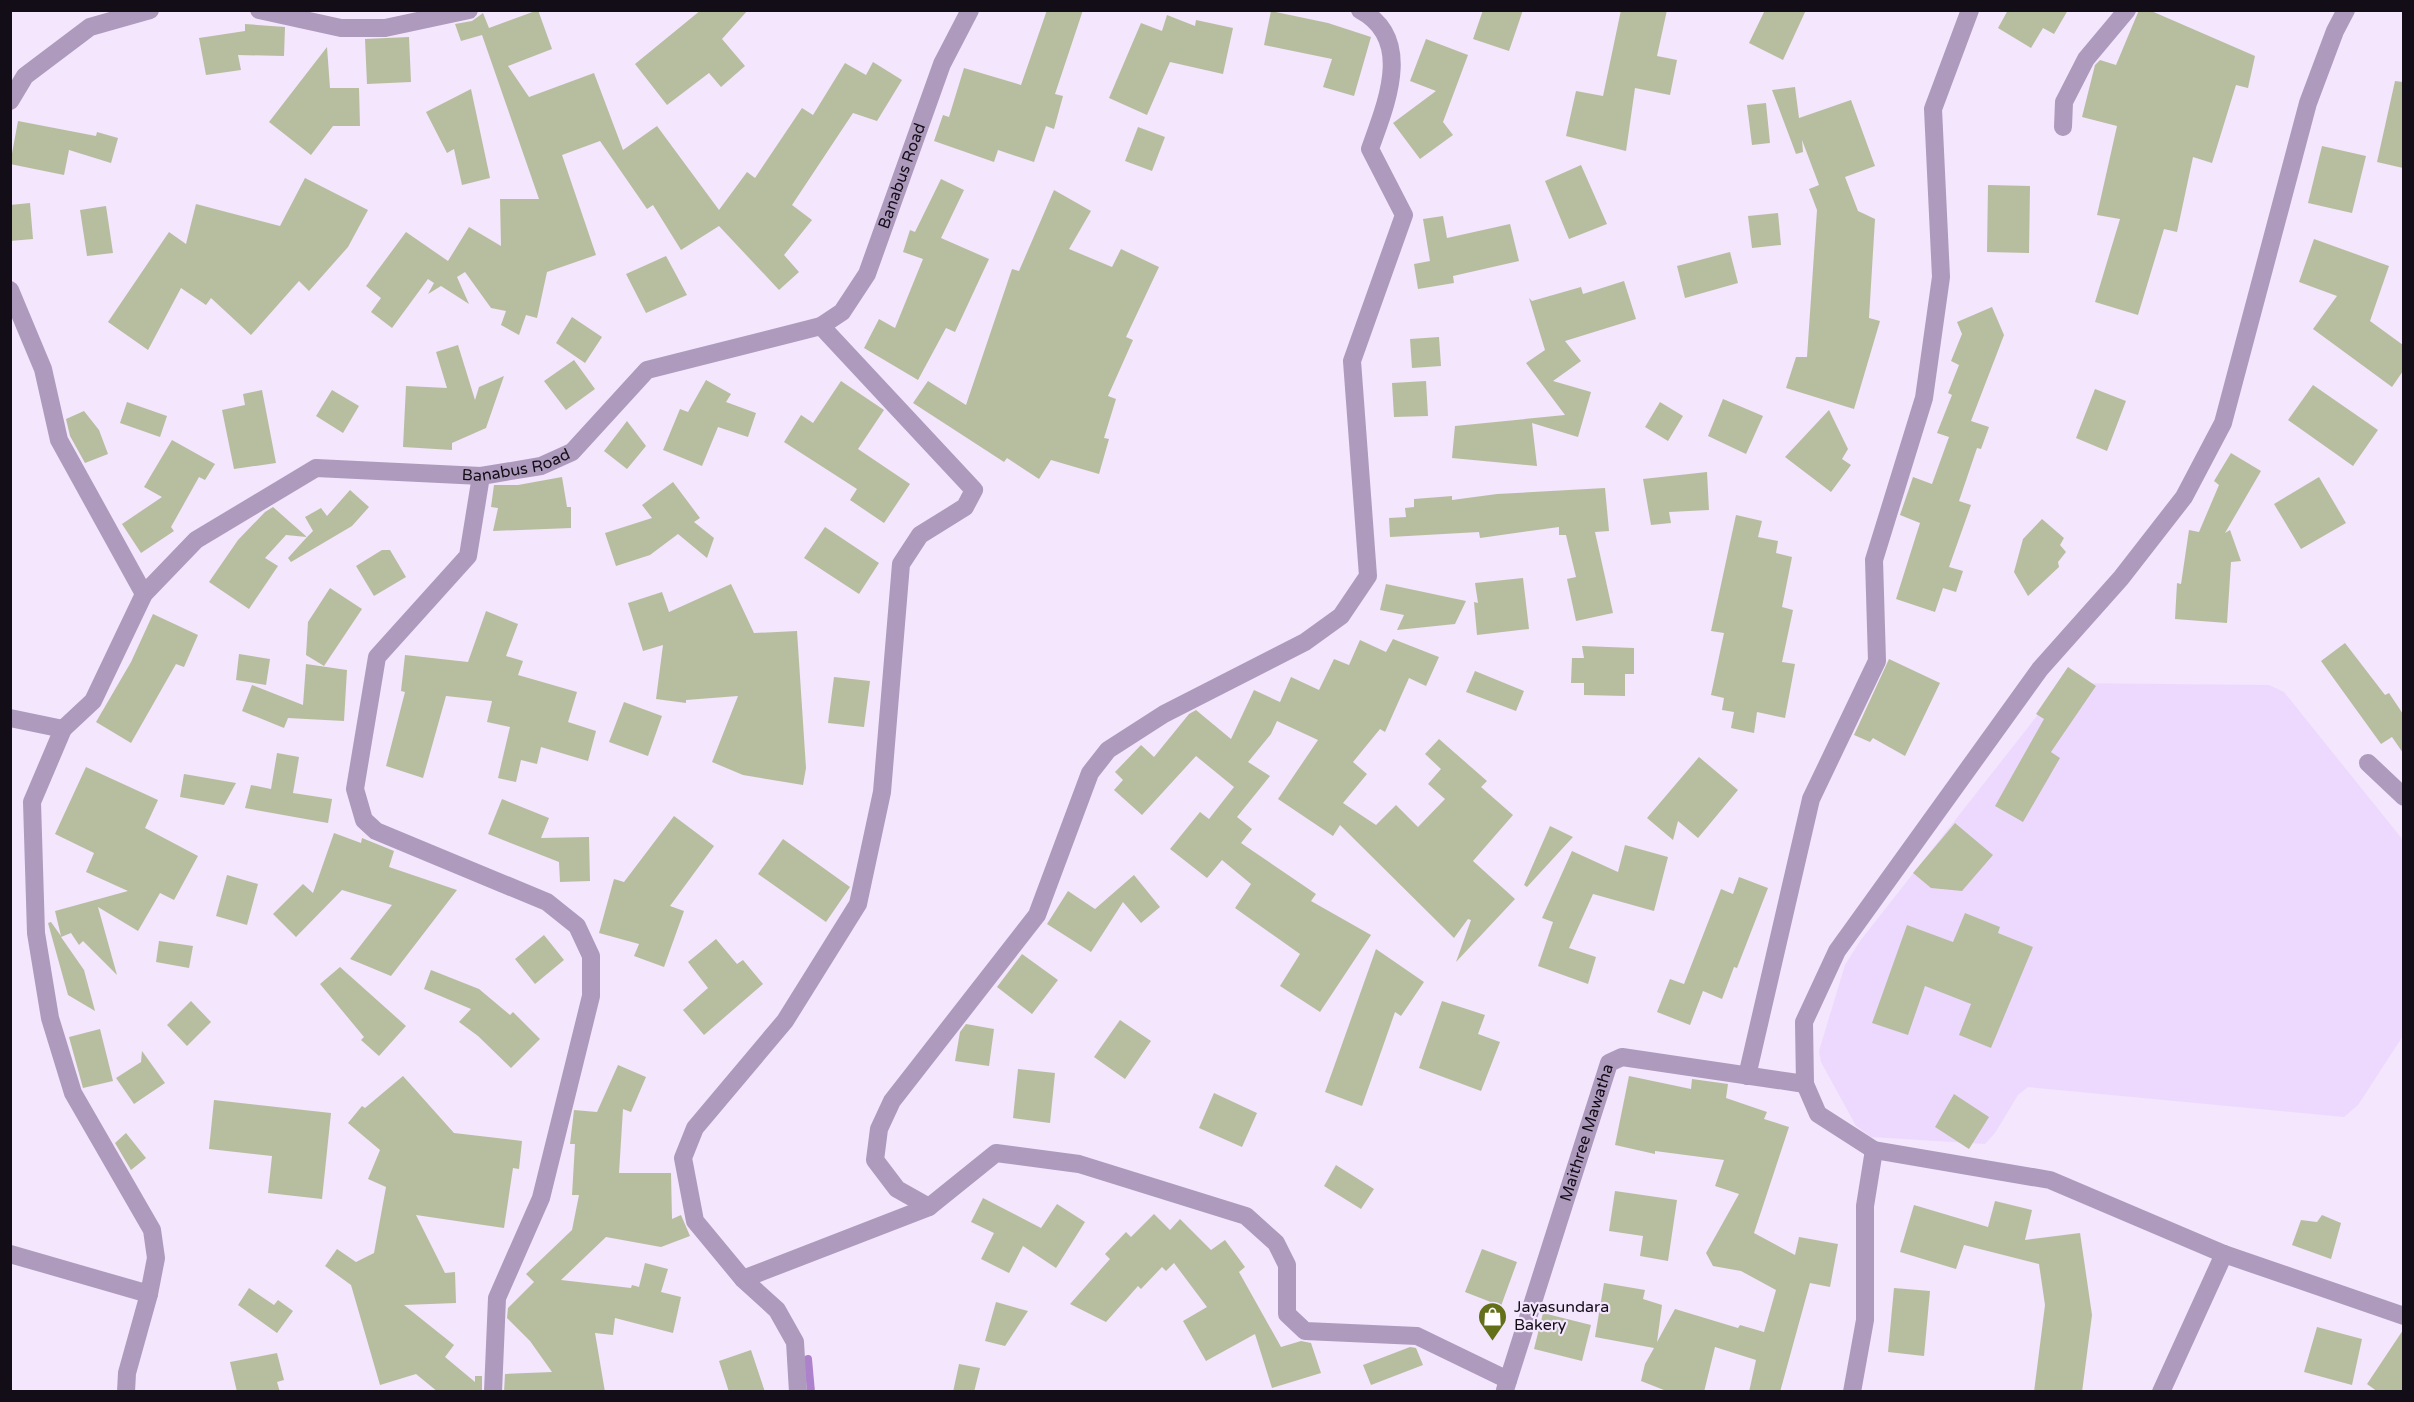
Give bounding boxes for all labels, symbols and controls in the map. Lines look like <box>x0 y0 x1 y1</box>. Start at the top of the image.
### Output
street label: Banabus Road <box>874 120 930 232</box>
street label: Banabus Road <box>461 444 573 486</box>
street label: Maithree Mawatha <box>1556 1061 1618 1204</box>
place label: Jayasundara Bakery <box>1514 1297 1609 1335</box>
shop icon: Jayasundara Bakery <box>1477 1300 1509 1342</box>

